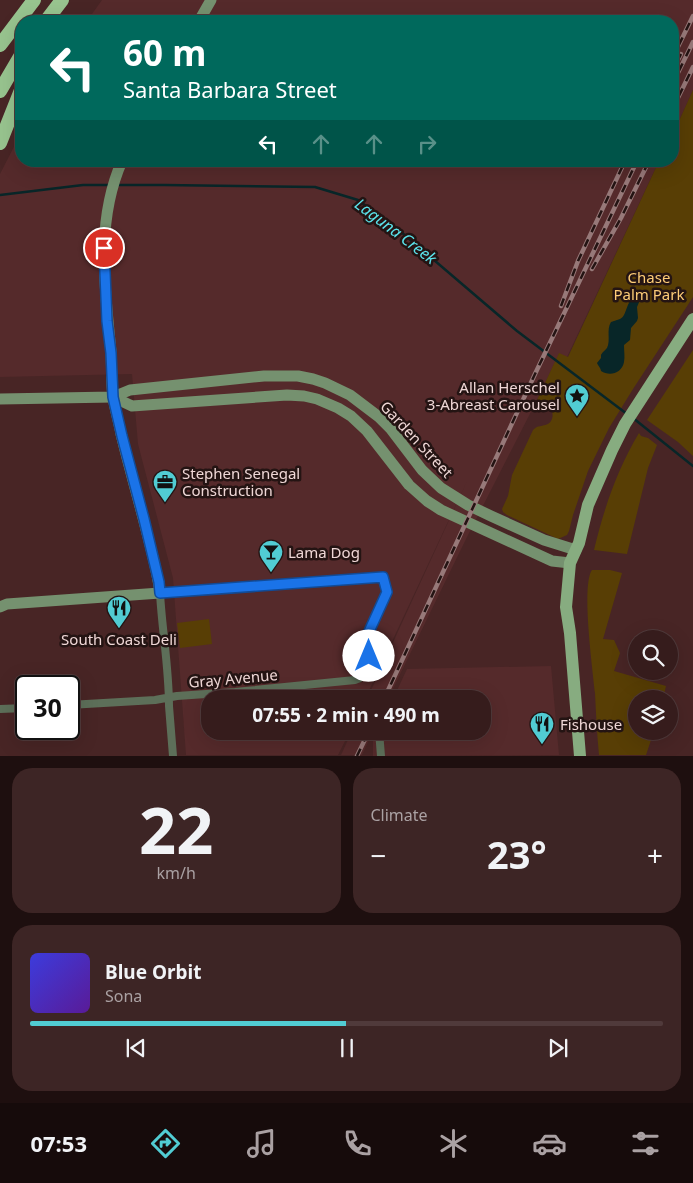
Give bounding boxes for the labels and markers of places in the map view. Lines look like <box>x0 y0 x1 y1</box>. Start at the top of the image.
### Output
pin <box>83 227 125 269</box>
place label: Allan Herschel 3-Abreast Carousel <box>427 377 560 414</box>
place icon: Allan Herschel 3-Abreast Carousel <box>564 383 590 417</box>
place label: Stephen Senegal Construction <box>182 463 300 500</box>
office icon: Stephen Senegal Construction <box>152 469 178 503</box>
bar icon: Lama Dog <box>258 539 284 573</box>
place label: Lama Dog <box>288 542 360 562</box>
restaurant icon: South Coast Deli <box>106 595 132 629</box>
place label: South Coast Deli <box>61 629 177 649</box>
restaurant icon: Fishouse <box>529 711 555 745</box>
place label: Fishouse <box>560 714 622 734</box>

